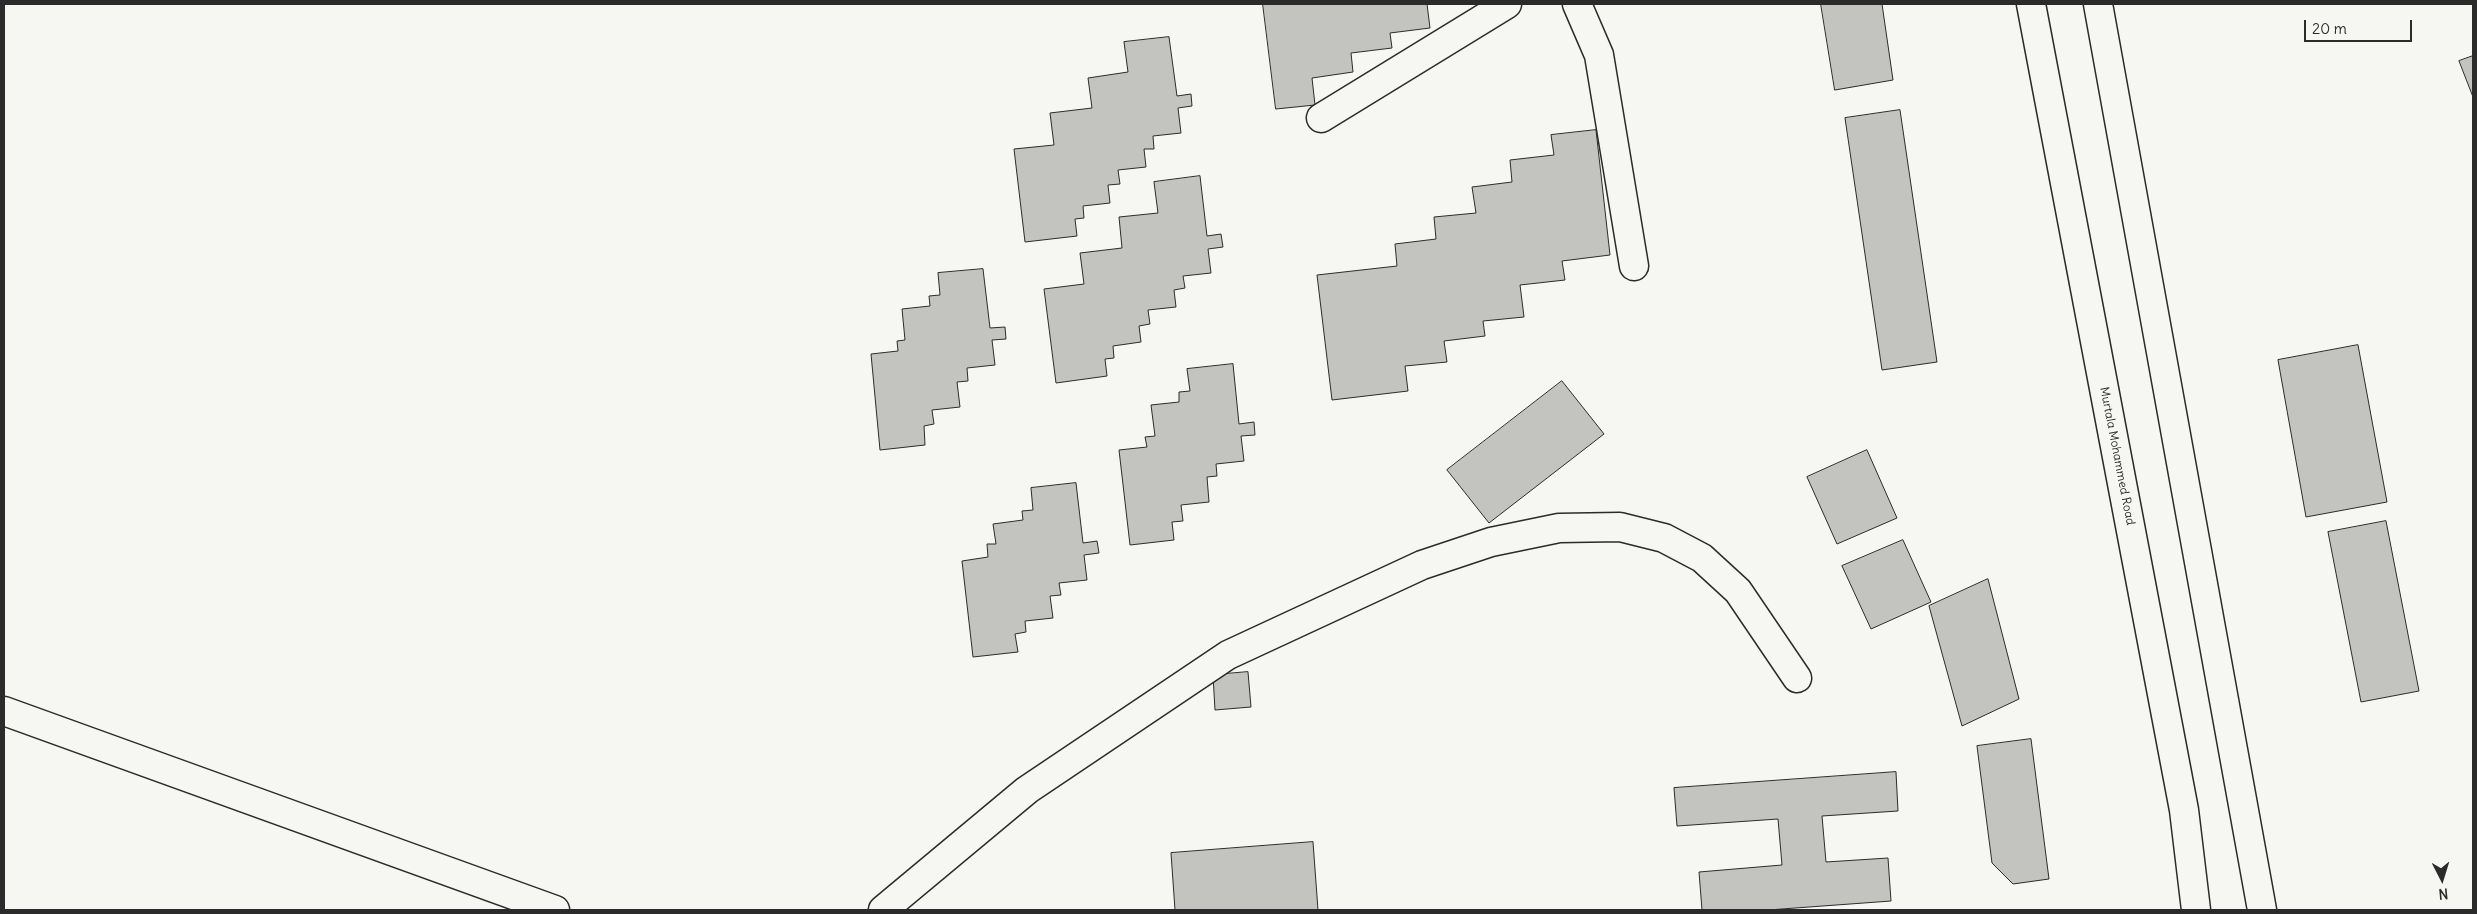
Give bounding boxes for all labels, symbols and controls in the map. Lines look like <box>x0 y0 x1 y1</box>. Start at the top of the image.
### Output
scale bar <box>2307 10 2414 42</box>
text: 20 m <box>2312 19 2347 38</box>
street label: Murtala Mohammed Road <box>2097 386 2137 526</box>
north arrow <box>2417 854 2467 904</box>
text: N <box>2438 885 2449 903</box>

